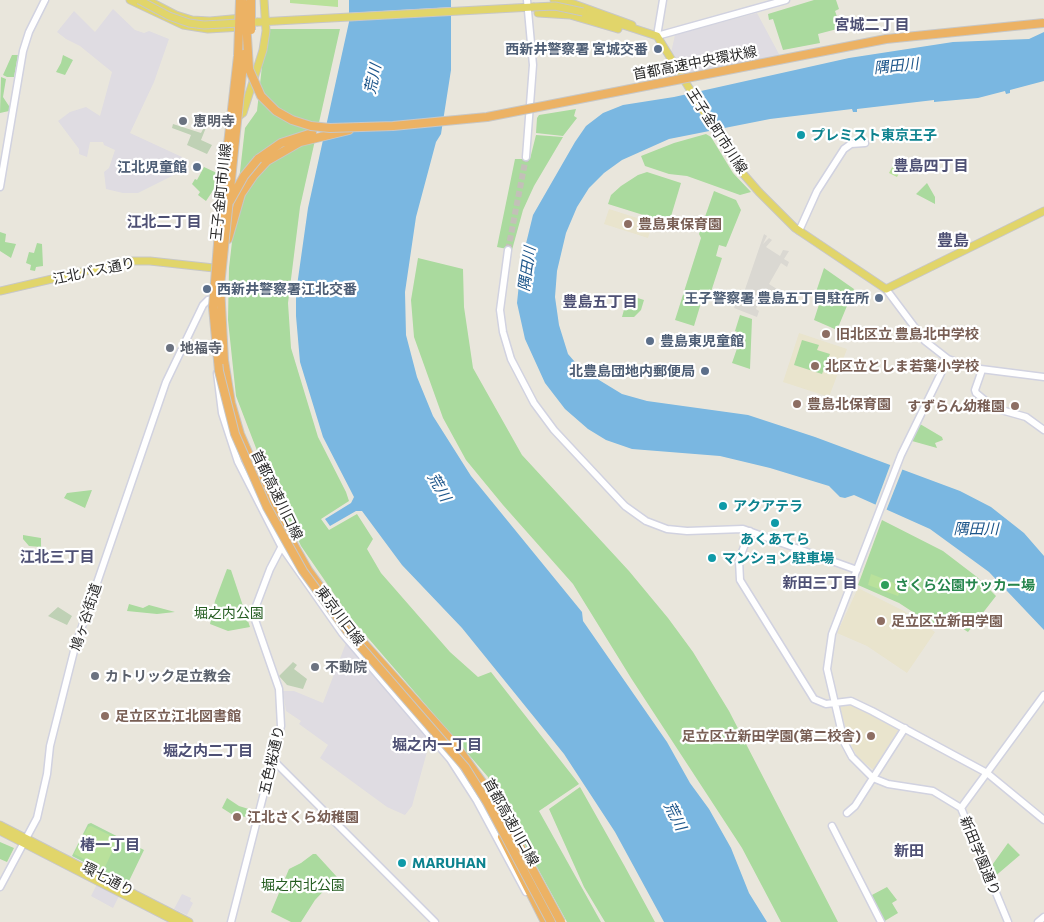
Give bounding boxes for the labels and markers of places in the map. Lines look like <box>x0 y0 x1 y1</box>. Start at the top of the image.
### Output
place label: 西新井警察署 宮城交番 <box>505 41 648 57</box>
marker: 西新井警察署 宮城交番 <box>652 43 664 55</box>
place label: 恵明寺 <box>193 113 235 129</box>
marker: 恵明寺 <box>177 115 189 127</box>
place label: プレミスト東京王子 <box>811 127 937 143</box>
marker: プレミスト東京王子 <box>795 129 807 141</box>
place label: 江北児童館 <box>117 159 187 175</box>
marker: 江北児童館 <box>191 161 203 173</box>
place label: 豊島東保育園 <box>638 216 722 232</box>
marker: 豊島東保育園 <box>622 218 634 230</box>
place label: 西新井警察署江北交番 <box>217 281 357 297</box>
marker: 西新井警察署江北交番 <box>201 283 213 295</box>
place label: 王子警察署 豊島五丁目駐在所 <box>684 290 869 306</box>
marker: 王子警察署 豊島五丁目駐在所 <box>873 292 885 304</box>
place label: 旧北区立 豊島北中学校 <box>836 326 979 342</box>
marker: 旧北区立 豊島北中学校 <box>820 328 832 340</box>
place label: 豊島東児童館 <box>660 333 744 349</box>
marker: 豊島東児童館 <box>644 335 656 347</box>
place label: 地福寺 <box>180 340 222 356</box>
marker: 地福寺 <box>164 342 176 354</box>
place label: 北区立としま若葉小学校 <box>825 358 979 374</box>
marker: 北区立としま若葉小学校 <box>809 360 821 372</box>
place label: 北豊島団地内郵便局 <box>569 363 695 379</box>
marker: 北豊島団地内郵便局 <box>699 365 711 377</box>
place label: 豊島北保育園 <box>807 396 891 412</box>
marker: 豊島北保育園 <box>791 398 803 410</box>
place label: すずらん幼稚園 <box>907 398 1005 414</box>
marker: すずらん幼稚園 <box>1009 400 1021 412</box>
place label: アクアテラ <box>733 498 803 514</box>
marker: アクアテラ <box>717 500 729 512</box>
marker: あくあてら <box>769 517 781 529</box>
place label: あくあてら <box>740 531 810 547</box>
place label: マンション駐車場 <box>722 550 834 566</box>
marker: マンション駐車場 <box>706 552 718 564</box>
place label: さくら公園サッカー場 <box>895 577 1035 593</box>
marker: さくら公園サッカー場 <box>879 579 891 591</box>
place label: 足立区立新田学園 <box>891 613 1003 629</box>
marker: 足立区立新田学園 <box>875 615 887 627</box>
place label: 不動院 <box>325 659 367 675</box>
marker: 不動院 <box>309 661 321 673</box>
place label: カトリック足立教会 <box>105 668 231 684</box>
marker: カトリック足立教会 <box>89 670 101 682</box>
place label: 足立区立江北図書館 <box>115 708 241 724</box>
marker: 足立区立江北図書館 <box>99 710 111 722</box>
place label: 足立区立新田学園(第二校舎) <box>681 728 861 744</box>
marker: 足立区立新田学園(第二校舎) <box>865 730 877 742</box>
place label: 江北さくら幼稚園 <box>247 809 359 825</box>
marker: 江北さくら幼稚園 <box>231 811 243 823</box>
place label: MARUHAN <box>412 855 486 871</box>
marker: MARUHAN <box>396 857 408 869</box>

